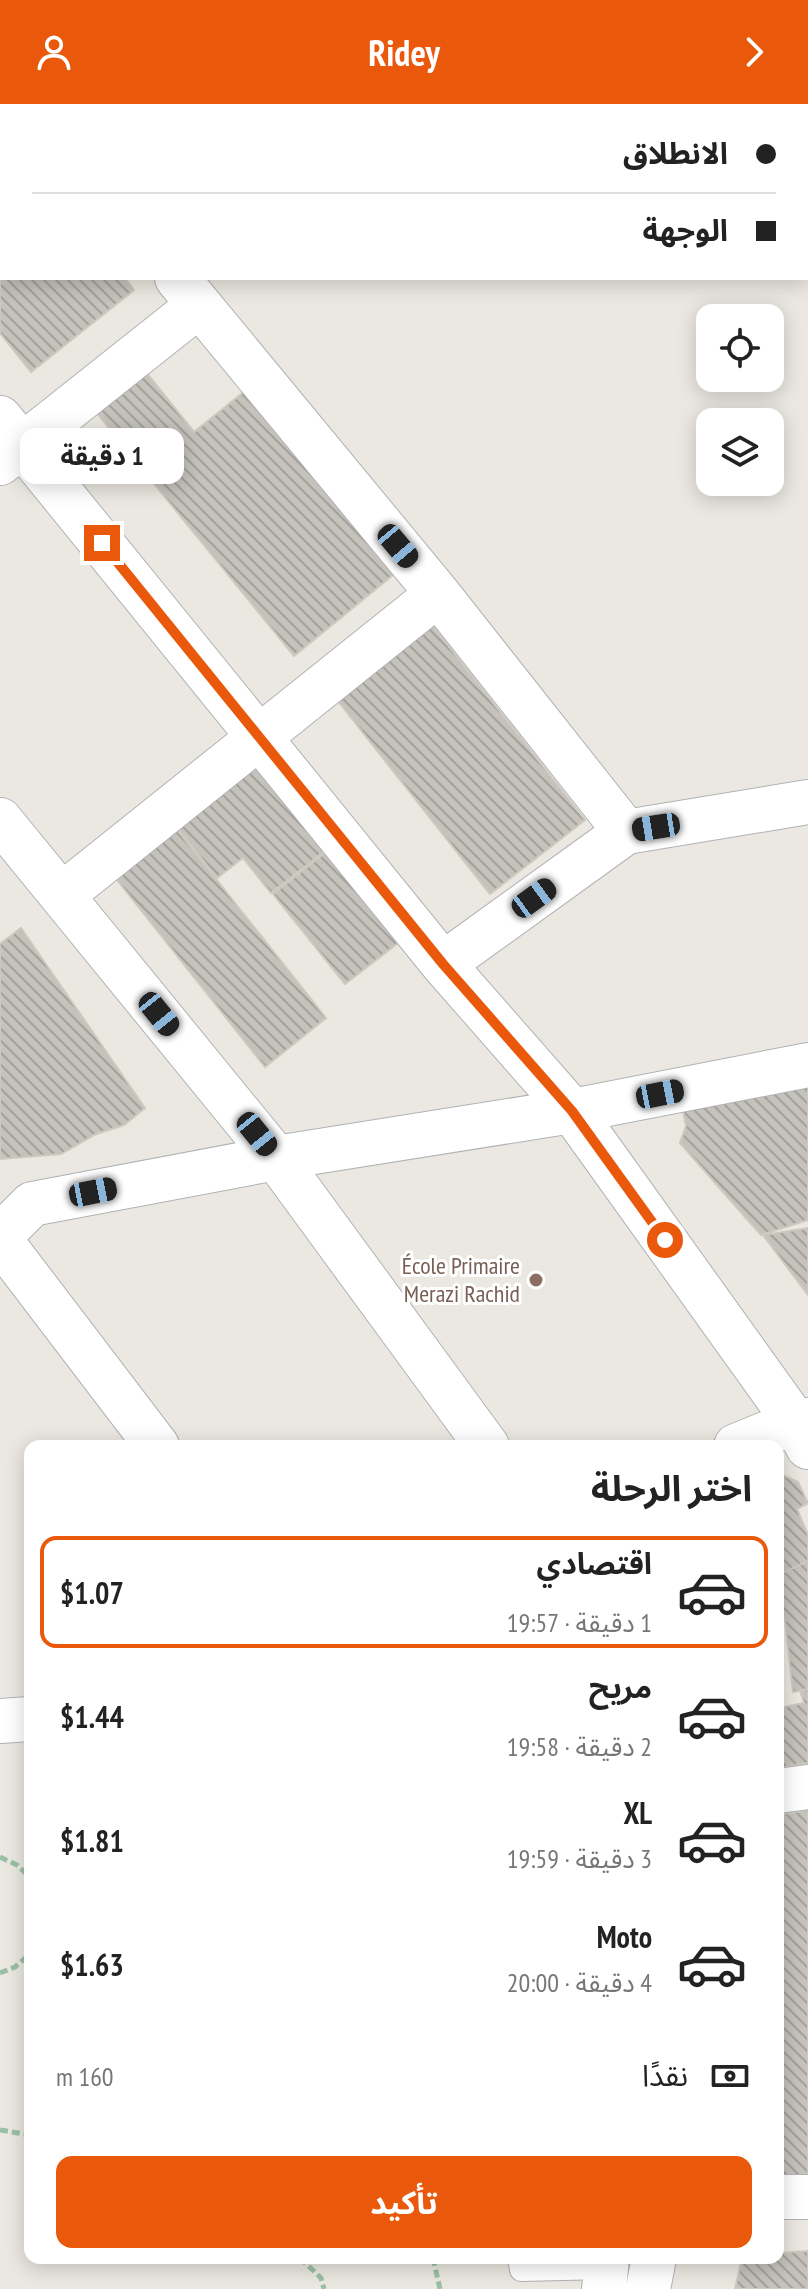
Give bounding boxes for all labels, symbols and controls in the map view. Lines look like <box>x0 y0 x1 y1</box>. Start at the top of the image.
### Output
text: Ridey <box>368 29 440 76</box>
icon: person <box>32 30 76 74</box>
icon: forward <box>732 30 776 74</box>
text: الانطلاق <box>623 133 728 172</box>
text: الوجهة <box>643 210 728 249</box>
map controls <box>696 304 784 496</box>
button: locate <box>696 304 784 392</box>
button: layers <box>696 408 784 496</box>
callout: 1 دقيقة <box>20 427 184 483</box>
text: 1 دقيقة <box>60 439 144 472</box>
car <box>373 520 423 572</box>
route end <box>84 525 120 561</box>
car <box>630 811 682 843</box>
car <box>508 874 560 922</box>
car <box>135 988 183 1040</box>
car <box>634 1078 686 1110</box>
car <box>233 1108 281 1160</box>
car <box>67 1176 119 1208</box>
route start <box>647 1222 683 1258</box>
place label: École Primaire Merazi Rachid <box>402 1250 520 1309</box>
marker: École Primaire Merazi Rachid <box>527 1271 545 1289</box>
text: اختر الرحلة <box>591 1464 752 1511</box>
text: اقتصادي <box>537 1543 652 1582</box>
icon: car <box>676 1556 748 1628</box>
text: $1.07 <box>60 1573 124 1612</box>
text: 1 دقيقة · 19:57 <box>507 1606 652 1639</box>
text: مريح <box>589 1667 652 1706</box>
icon: car <box>676 1680 748 1752</box>
text: $1.44 <box>60 1697 124 1736</box>
text: 2 دقيقة · 19:58 <box>507 1730 652 1763</box>
text: XL <box>623 1793 652 1832</box>
icon: car <box>676 1804 748 1876</box>
text: $1.81 <box>60 1821 124 1860</box>
text: 3 دقيقة · 19:59 <box>507 1842 652 1875</box>
text: Moto <box>597 1917 652 1956</box>
icon: car <box>676 1928 748 2000</box>
text: $1.63 <box>60 1945 124 1984</box>
text: 4 دقيقة · 20:00 <box>507 1966 652 1999</box>
icon: cash <box>708 2054 752 2098</box>
text: نقدًا <box>642 2055 688 2094</box>
text: 160 m <box>56 2060 114 2093</box>
button: تأكيد <box>56 2156 752 2248</box>

